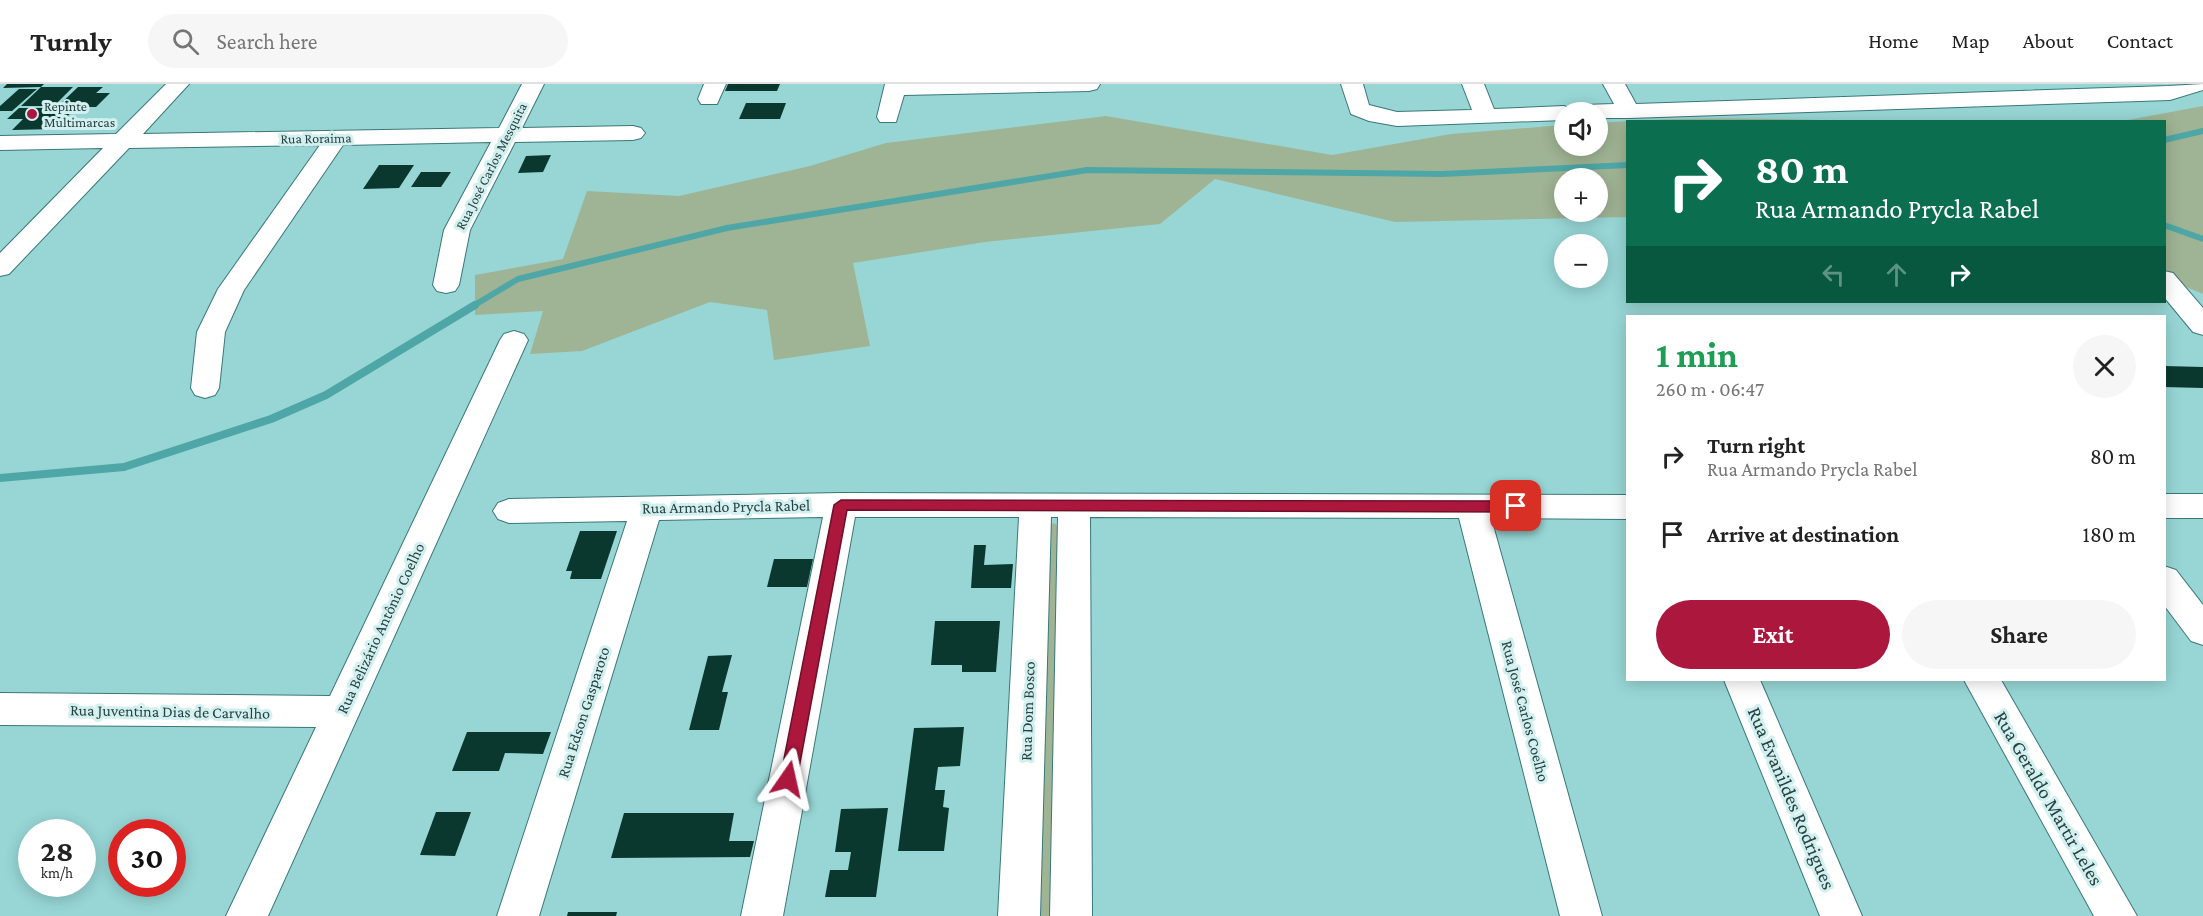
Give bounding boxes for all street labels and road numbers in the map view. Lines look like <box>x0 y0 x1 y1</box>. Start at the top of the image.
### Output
street label: Rua José Carlos Mesquita <box>452 99 530 232</box>
street label: Rua Roraima <box>280 129 352 147</box>
street label: Rua Armando Prycla Rabel <box>642 497 810 517</box>
street label: Rua Belizário Antônio Coelho <box>333 540 428 716</box>
street label: Rua José Carlos Coelho <box>1498 639 1553 784</box>
street label: Rua Edson Gasparoto <box>554 645 614 780</box>
street label: Rua Dom Bosco <box>1017 661 1038 761</box>
street label: Rua Juventina Dias de Carvalho <box>70 701 270 723</box>
street label: Rua Evanildes Rodrigues <box>1743 704 1840 893</box>
street label: Rua Geraldo Martir Leles <box>1990 707 2108 889</box>

